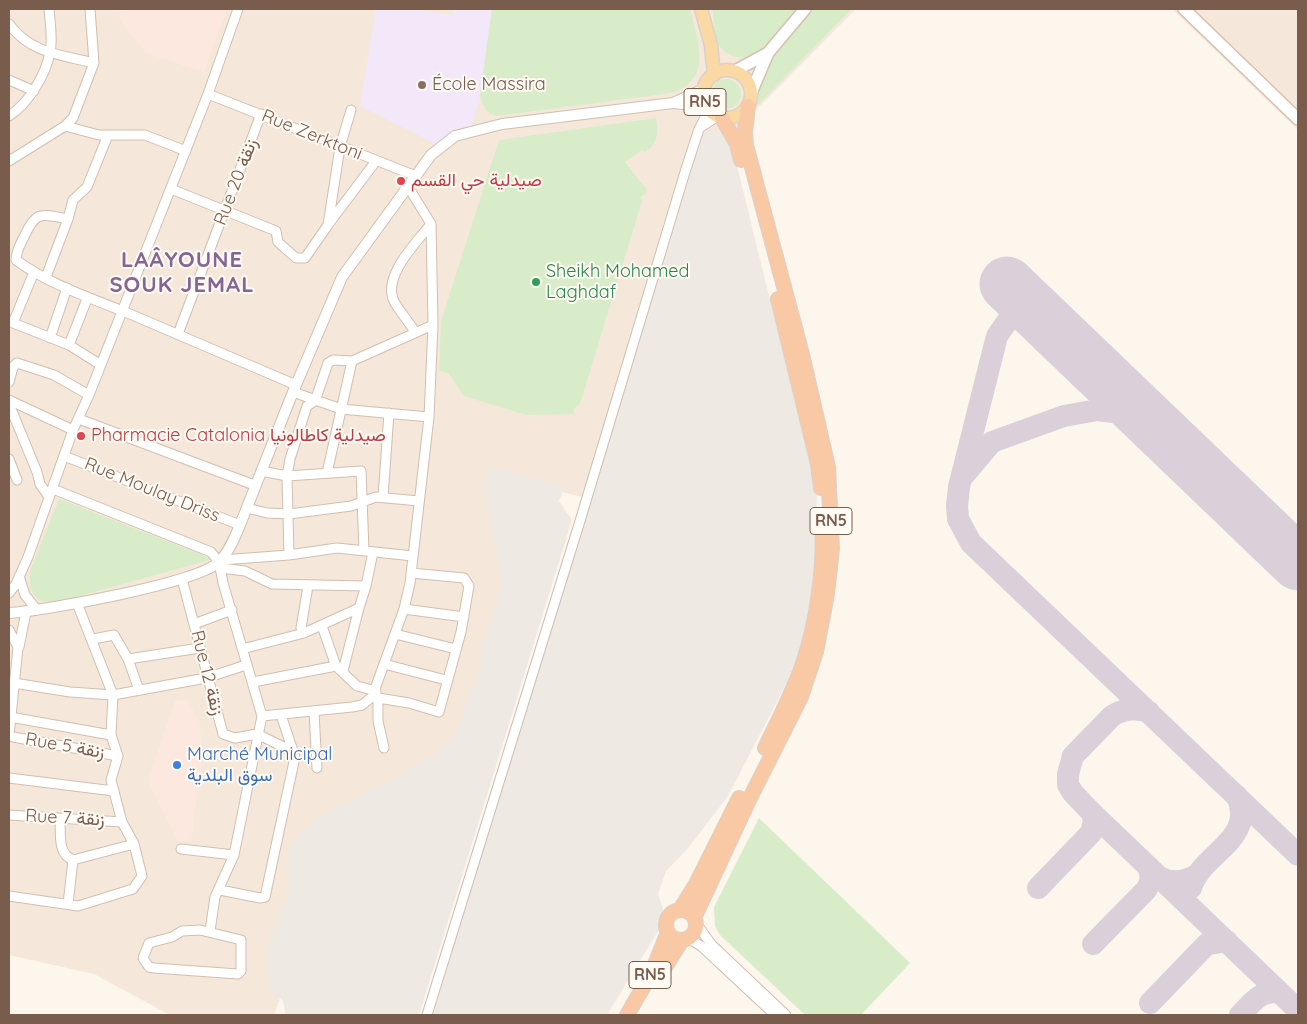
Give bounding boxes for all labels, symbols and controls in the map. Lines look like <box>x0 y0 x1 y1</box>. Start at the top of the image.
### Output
place label: École Massira <box>432 74 546 96</box>
marker: École Massira <box>416 79 428 91</box>
road number: RN5 <box>684 88 726 115</box>
street label: Rue Zerktoni <box>259 105 365 165</box>
street label: Rue 20 زنقة <box>210 136 262 228</box>
place label: صيدلية حي القسم <box>411 170 542 192</box>
marker: صيدلية حي القسم <box>395 175 407 187</box>
district label: LAÂYOUNE SOUK JEMAL <box>108 247 256 298</box>
place label: Sheikh Mohamed Laghdaf <box>546 261 689 304</box>
marker: Sheikh Mohamed Laghdaf <box>530 276 542 288</box>
place label: Pharmacie Catalonia صيدلية كاطالونيا <box>91 425 386 447</box>
marker: Pharmacie Catalonia صيدلية كاطالونيا <box>75 430 87 442</box>
street label: Rue Moulay Driss <box>81 453 223 527</box>
road number: RN5 <box>810 508 852 534</box>
street label: Rue 12 زنقة <box>186 628 228 718</box>
street label: Rue 5 زنقة <box>24 728 106 764</box>
place label: Marché Municipal سوق البلدية <box>187 744 332 786</box>
marker: Marché Municipal سوق البلدية <box>171 759 183 771</box>
street label: Rue 7 زنقة <box>25 805 105 831</box>
road number: RN5 <box>629 962 671 988</box>

